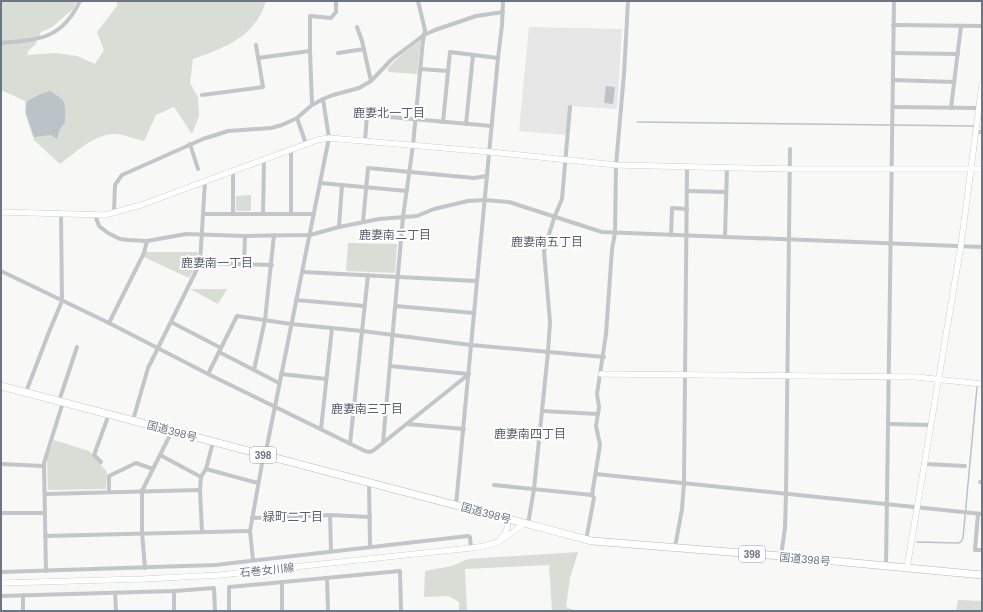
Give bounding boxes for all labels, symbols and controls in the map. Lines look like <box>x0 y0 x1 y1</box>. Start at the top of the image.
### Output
district label: 鹿妻北一丁目 <box>353 106 425 120</box>
district label: 鹿妻南二丁目 <box>359 228 431 242</box>
district label: 鹿妻南五丁目 <box>511 235 583 249</box>
district label: 鹿妻南一丁目 <box>181 256 253 270</box>
district label: 鹿妻南三丁目 <box>331 402 403 416</box>
street label: 国道398号 <box>146 419 198 443</box>
district label: 鹿妻南四丁目 <box>494 427 566 441</box>
road number: 398 <box>250 447 276 463</box>
street label: 国道398号 <box>460 501 512 525</box>
district label: 緑町二丁目 <box>263 510 323 524</box>
road number: 398 <box>739 546 765 562</box>
street label: 国道398号 <box>779 551 831 567</box>
street label: 石巻女川線 <box>239 561 295 579</box>

